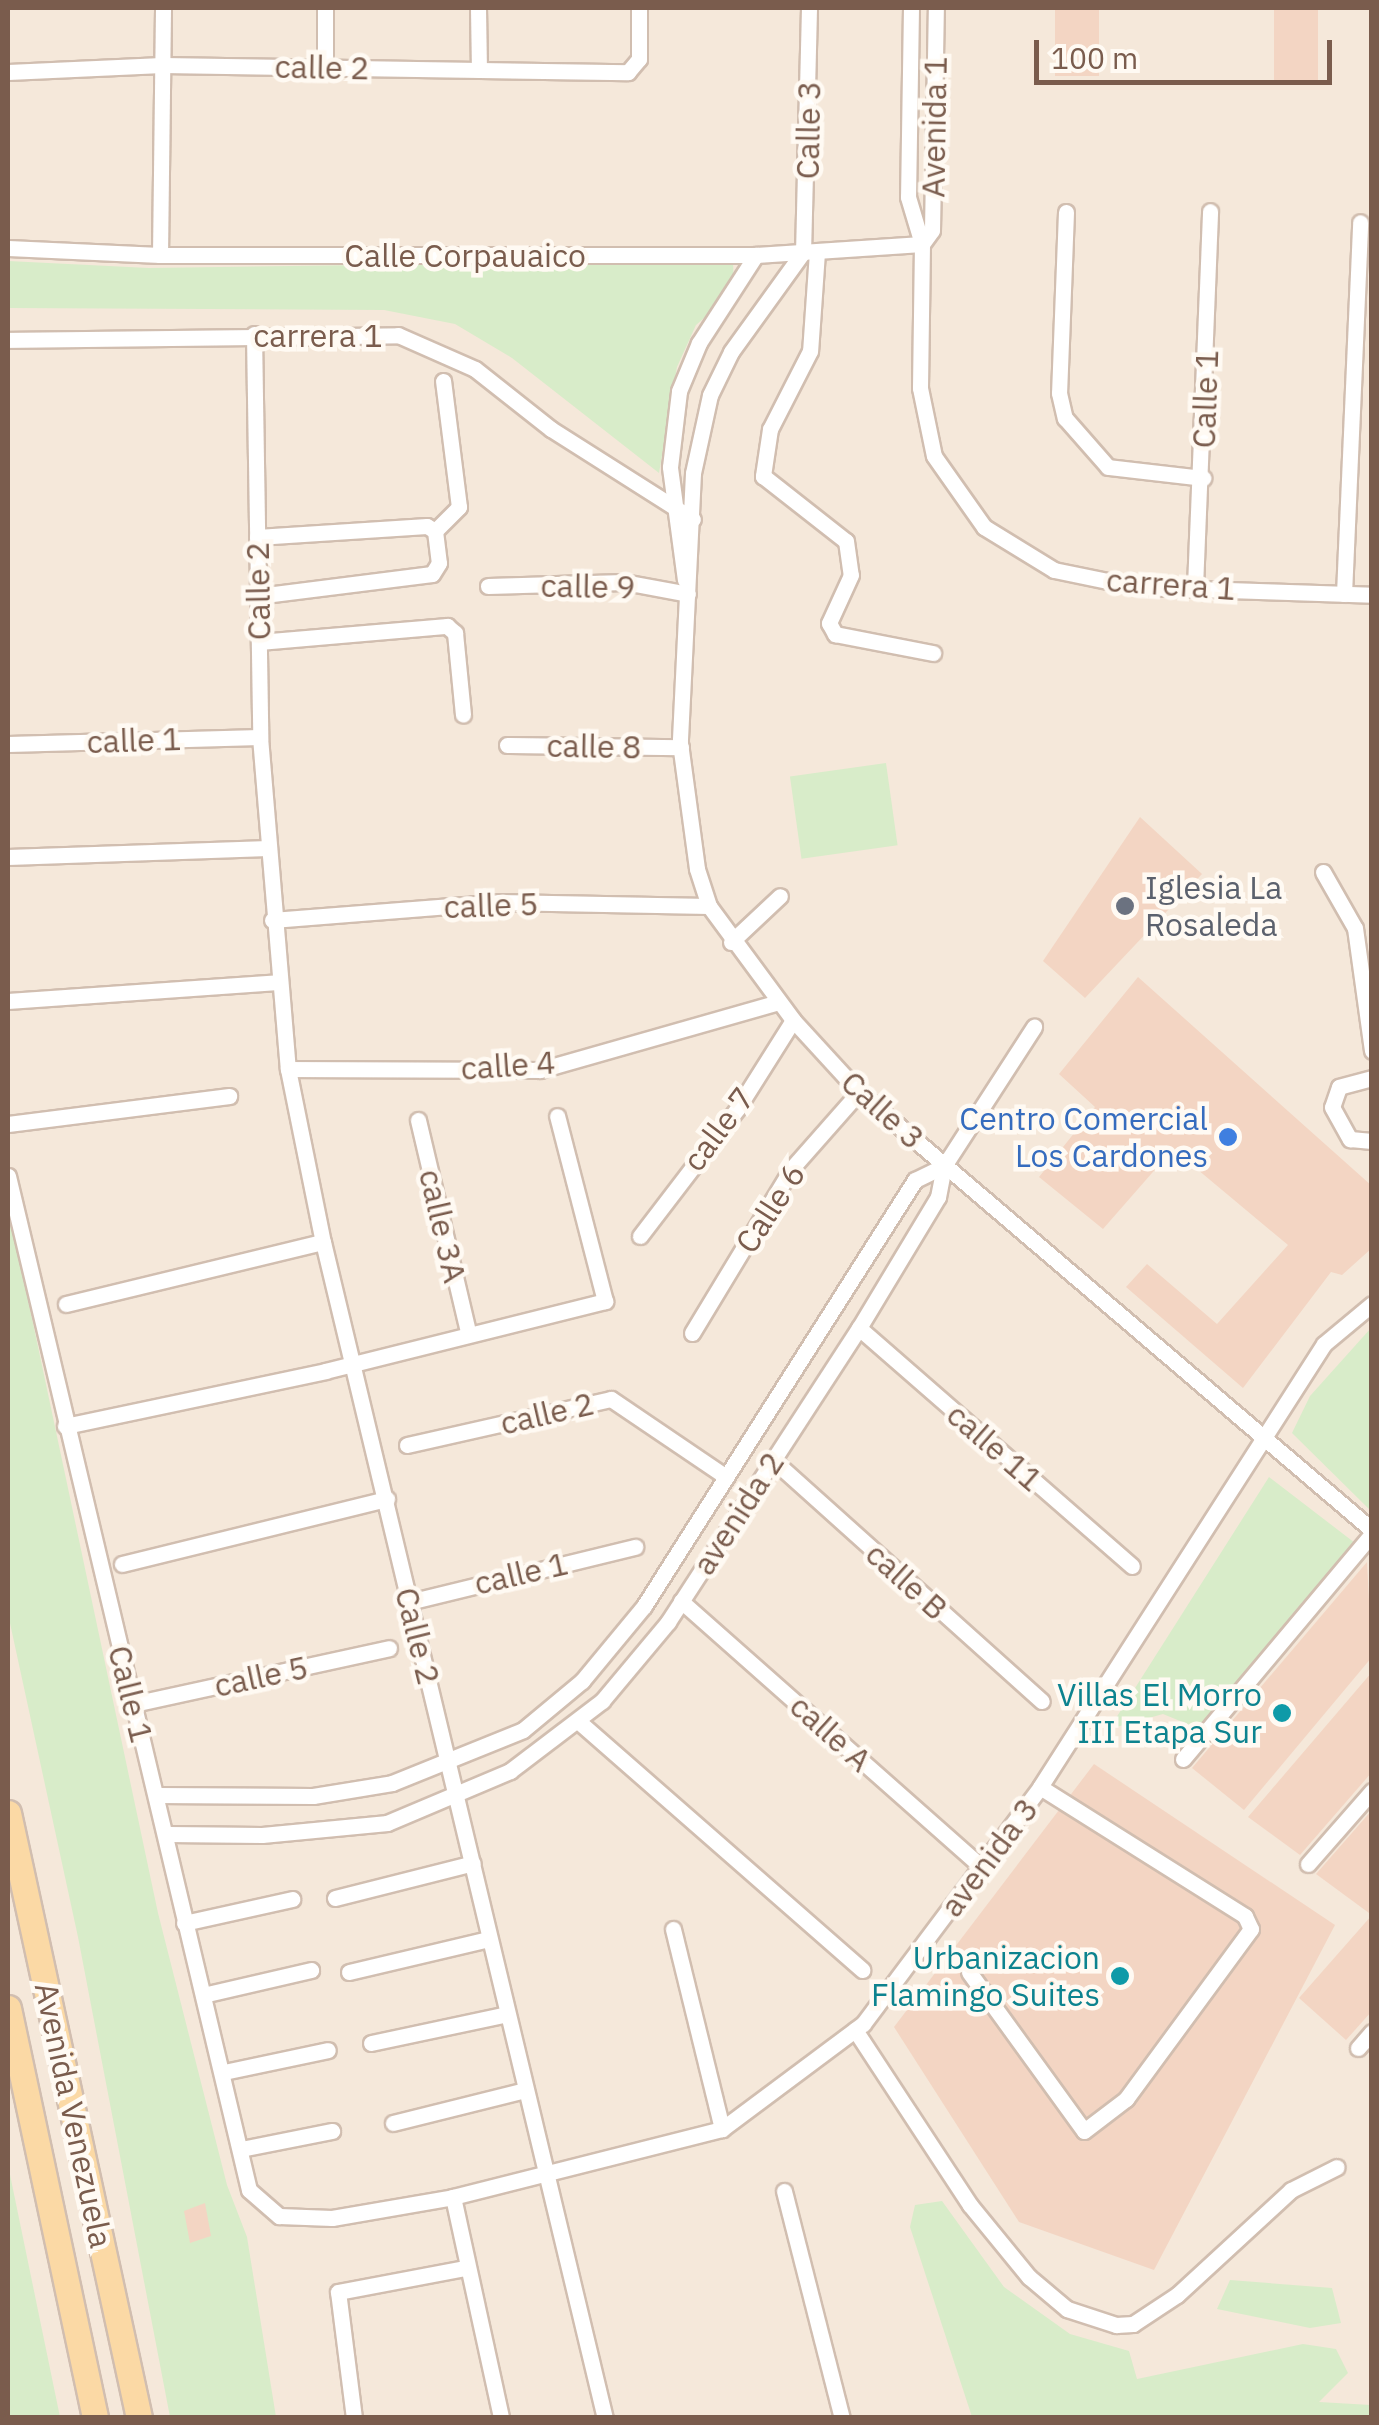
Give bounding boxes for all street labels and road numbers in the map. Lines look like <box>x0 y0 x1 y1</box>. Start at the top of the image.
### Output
street label: calle 2 <box>274 47 370 87</box>
street label: Avenida 1 <box>914 56 954 198</box>
street label: Calle 3 <box>788 80 828 180</box>
street label: Calle Corpauaico <box>344 236 586 274</box>
street label: carrera 1 <box>253 316 383 354</box>
street label: Calle 1 <box>1184 349 1226 449</box>
street label: Calle 2 <box>238 541 278 641</box>
street label: carrera 1 <box>1105 560 1237 608</box>
street label: calle 9 <box>540 566 636 606</box>
street label: calle 1 <box>86 719 182 761</box>
street label: calle 8 <box>546 726 642 766</box>
street label: calle 5 <box>443 884 539 926</box>
street label: calle 4 <box>459 1043 557 1087</box>
street label: Calle 3 <box>834 1063 932 1157</box>
street label: calle 7 <box>674 1080 762 1178</box>
street label: Calle 6 <box>727 1156 813 1260</box>
street label: calle 3A <box>411 1166 475 1286</box>
street label: calle 2 <box>497 1384 597 1442</box>
street label: calle 11 <box>939 1395 1051 1499</box>
street label: avenida 2 <box>684 1444 792 1582</box>
street label: calle B <box>858 1534 956 1628</box>
street label: calle 1 <box>471 1544 571 1602</box>
street label: Calle 2 <box>387 1584 449 1688</box>
street label: Calle 1 <box>100 1642 162 1746</box>
street label: calle 5 <box>211 1647 311 1705</box>
street label: calle A <box>782 1687 880 1779</box>
street label: avenida 3 <box>932 1790 1046 1924</box>
street label: Avenida Venezuela <box>27 1979 121 2251</box>

